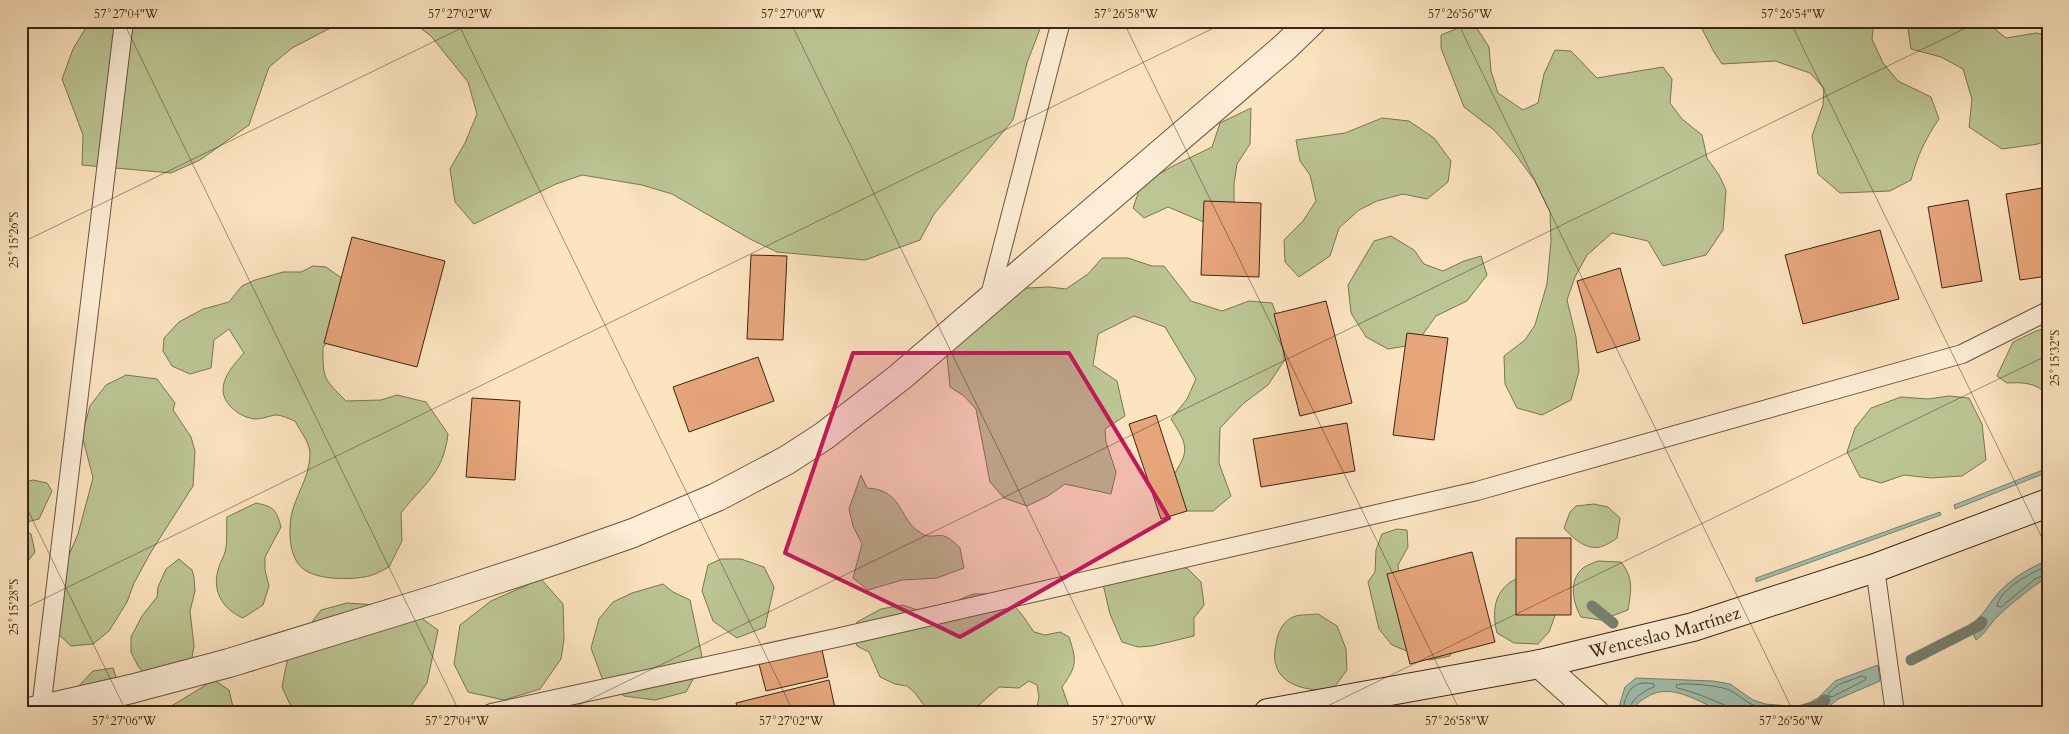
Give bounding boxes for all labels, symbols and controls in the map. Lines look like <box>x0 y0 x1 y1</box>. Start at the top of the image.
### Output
text: 57°27'04"W <box>94 6 159 22</box>
text: 57°27'02"W <box>428 6 493 22</box>
text: 57°27'00"W <box>761 6 826 22</box>
text: 57°26'58"W <box>1094 6 1159 22</box>
text: 57°26'56"W <box>1428 6 1493 22</box>
text: 57°26'54"W <box>1761 6 1826 22</box>
text: 25°15'26"S <box>6 212 22 268</box>
text: 25°15'32"S <box>2047 330 2063 386</box>
text: 25°15'28"S <box>6 579 22 635</box>
street label: Wenceslao Martínez <box>1585 600 1744 665</box>
text: 57°27'06"W <box>92 713 157 729</box>
text: 57°27'04"W <box>425 713 490 729</box>
text: 57°27'02"W <box>759 713 824 729</box>
text: 57°27'00"W <box>1092 713 1157 729</box>
text: 57°26'58"W <box>1425 713 1490 729</box>
text: 57°26'56"W <box>1759 713 1824 729</box>

